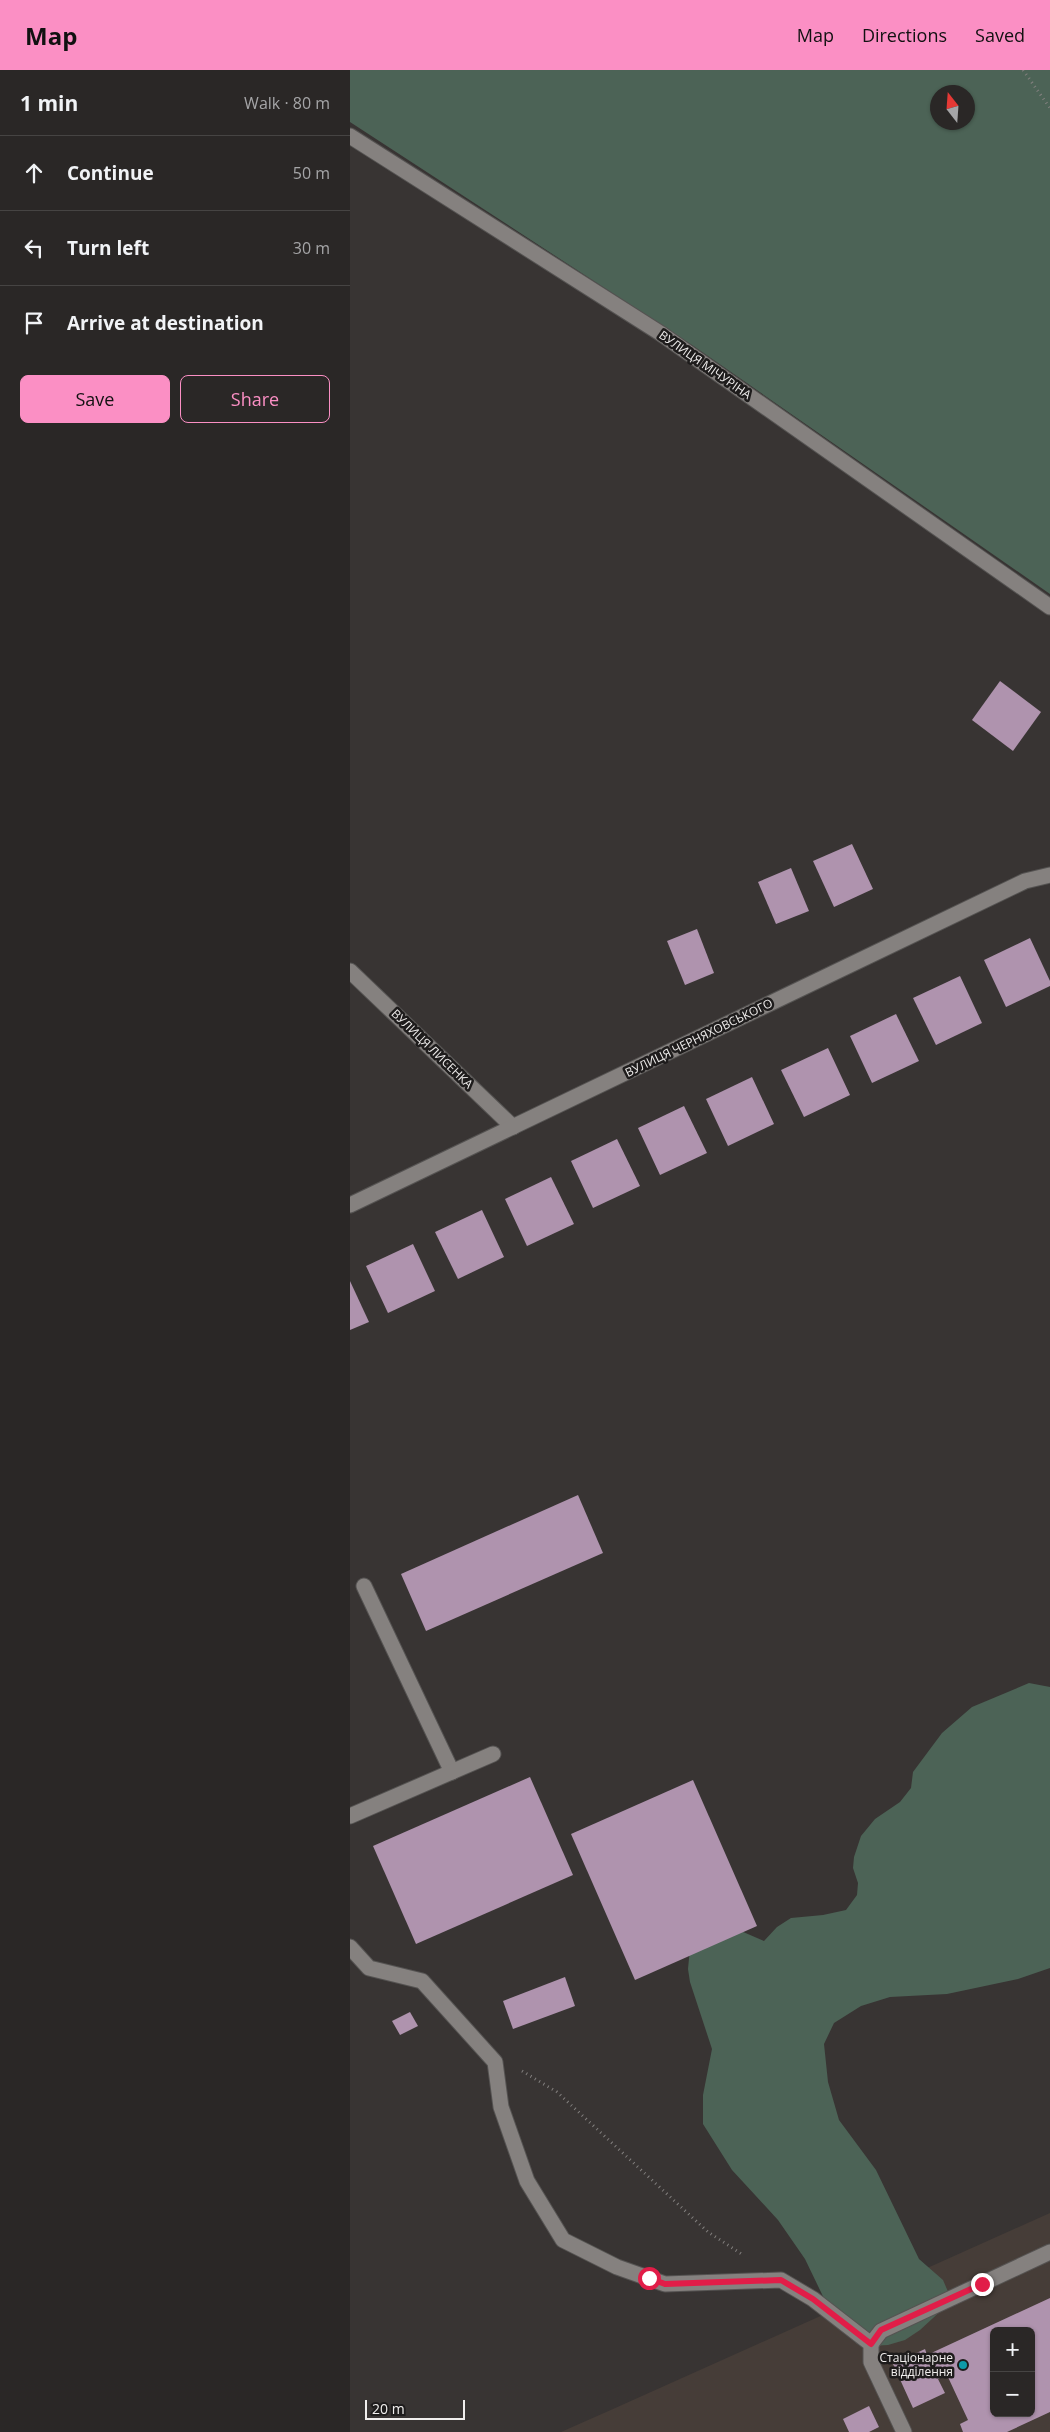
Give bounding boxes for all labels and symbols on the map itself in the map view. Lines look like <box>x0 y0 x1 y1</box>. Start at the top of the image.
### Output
north arrow <box>930 85 975 130</box>
street label: ВУЛИЦЯ МІЧУРІНА <box>656 326 755 403</box>
street label: ВУЛИЦЯ ЧЕРНЯХОВСЬКОГО <box>622 994 775 1081</box>
street label: ВУЛИЦЯ ЛИСЕНКА <box>388 1005 477 1092</box>
route start <box>638 2267 661 2290</box>
route end <box>971 2273 994 2296</box>
place label: Стаціонарне відділення <box>879 2349 953 2380</box>
marker: Стаціонарне відділення <box>957 2359 969 2371</box>
scale bar <box>365 2397 465 2420</box>

